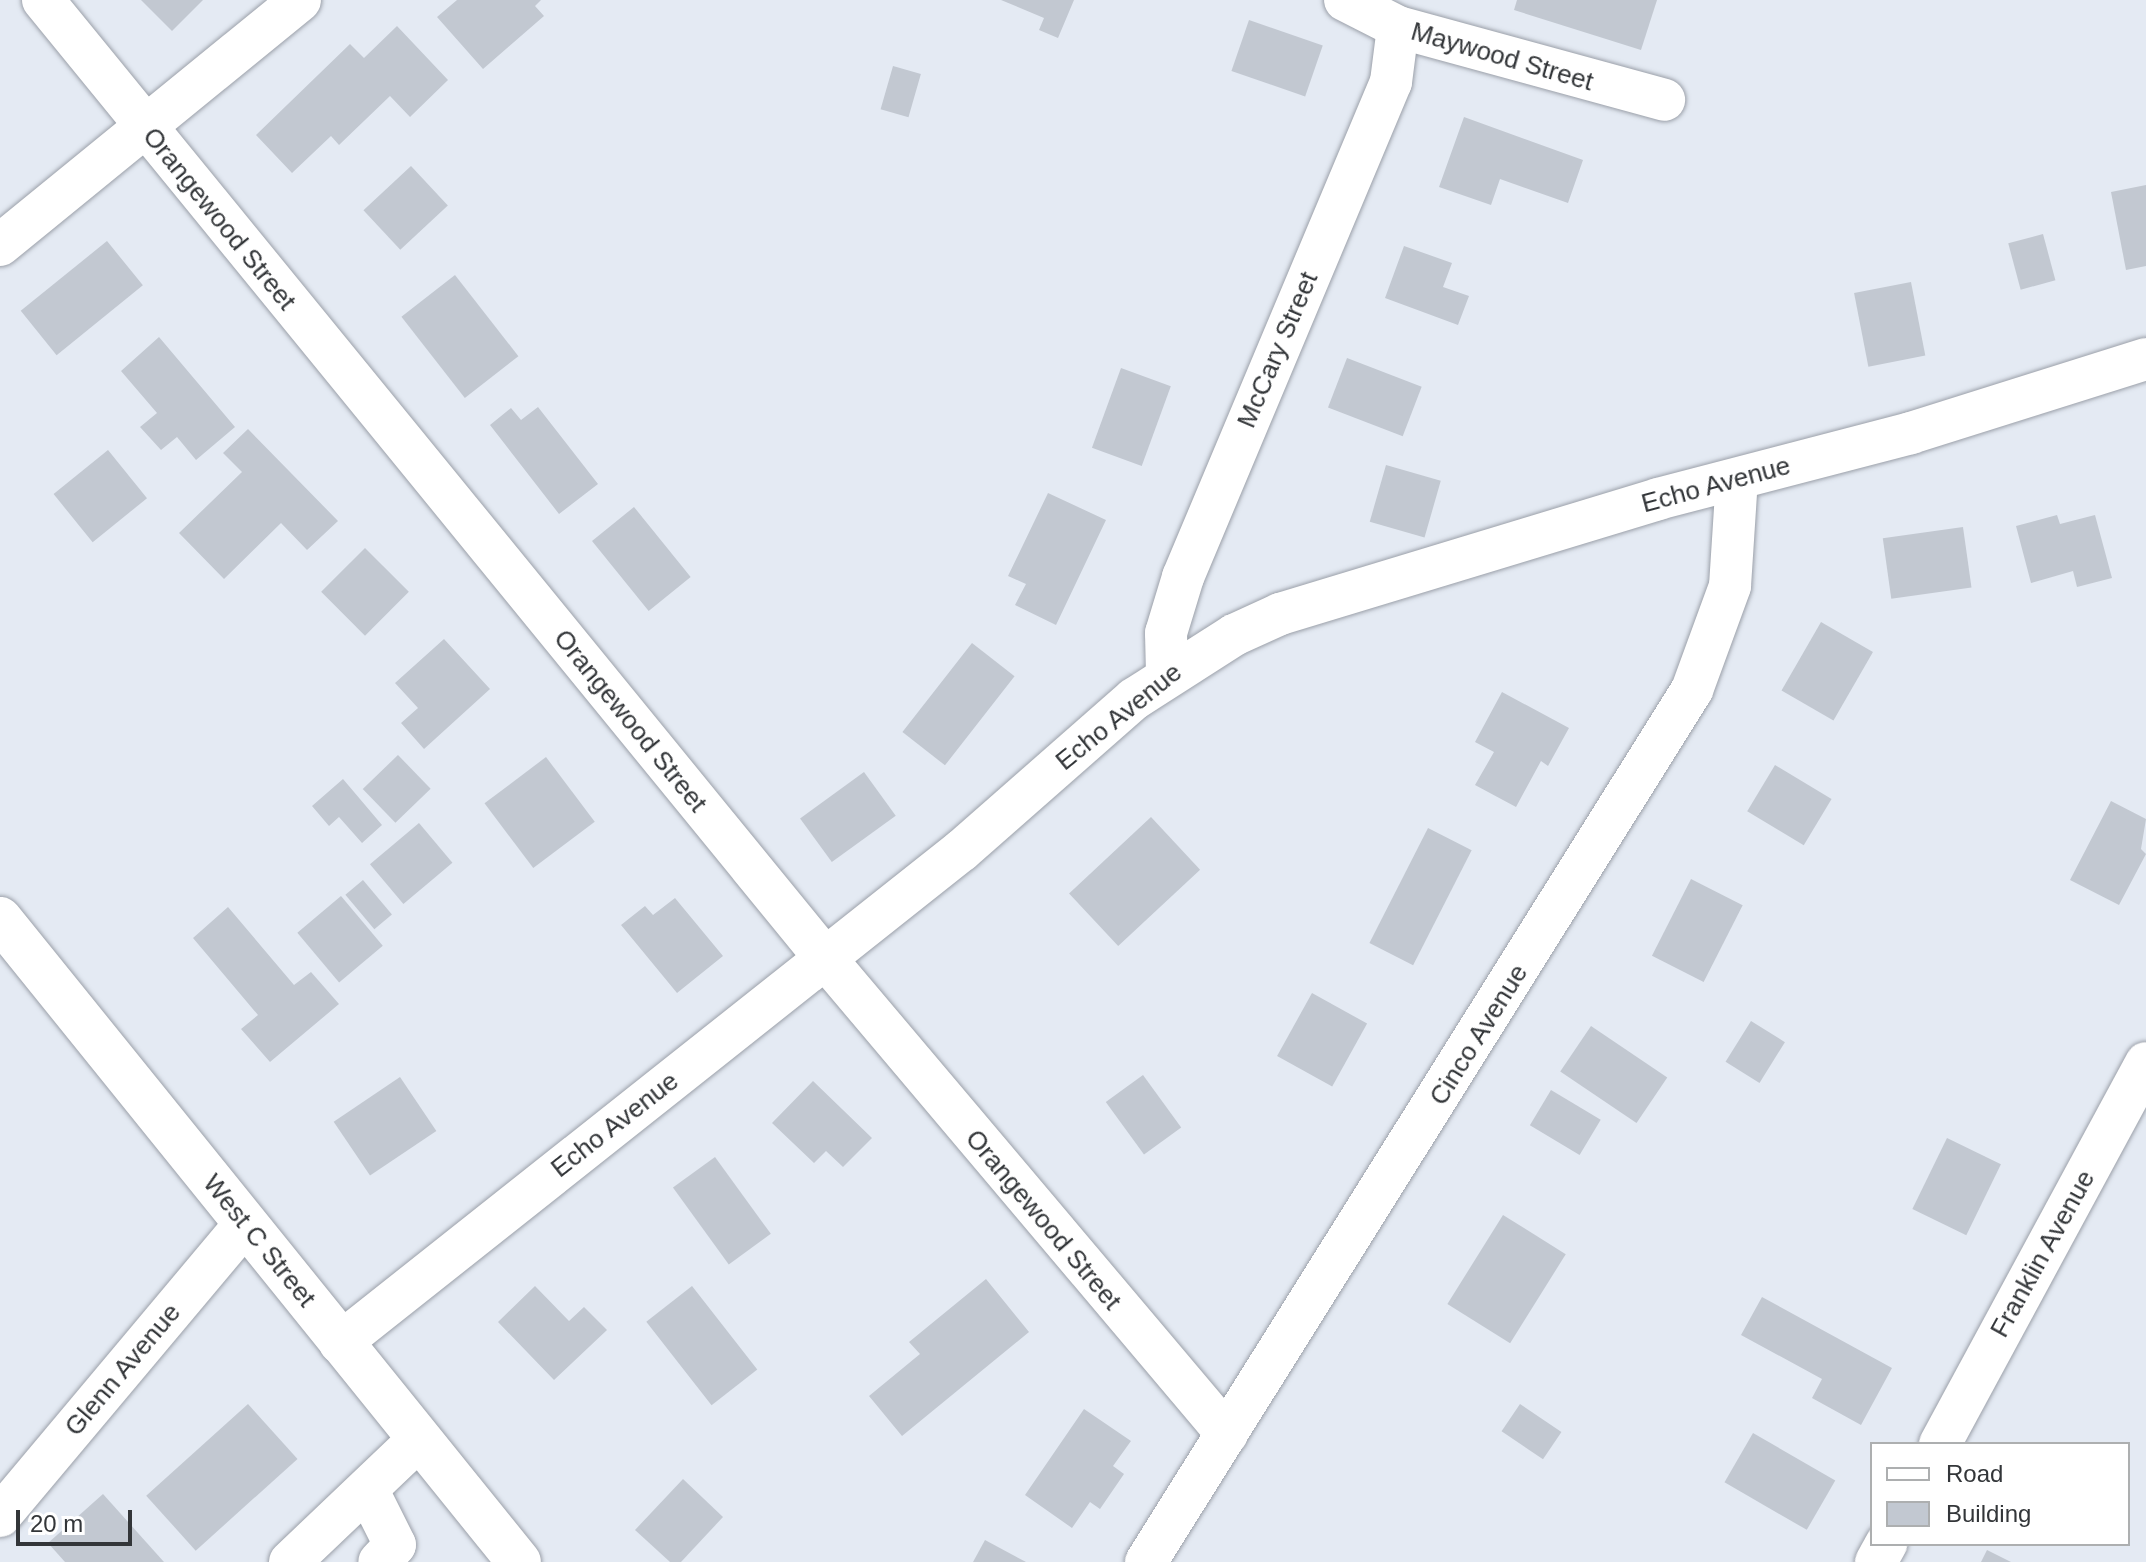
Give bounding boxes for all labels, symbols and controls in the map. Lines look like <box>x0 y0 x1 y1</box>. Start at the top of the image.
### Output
street label: Maywood Street <box>1407 16 1597 98</box>
street label: Orangewood Street <box>136 122 302 316</box>
street label: McCary Street <box>1231 267 1325 433</box>
street label: Echo Avenue <box>1637 450 1795 520</box>
street label: Orangewood Street <box>547 624 713 818</box>
street label: Echo Avenue <box>1049 656 1189 778</box>
street label: Cinco Avenue <box>1423 958 1535 1112</box>
street label: Echo Avenue <box>545 1065 685 1185</box>
street label: Orangewood Street <box>959 1124 1127 1316</box>
street label: Franklin Avenue <box>1984 1164 2102 1344</box>
street label: West C Street <box>196 1168 322 1314</box>
street label: Glenn Avenue <box>58 1297 188 1443</box>
legend <box>1870 1442 2130 1546</box>
text: Road <box>1946 1460 2003 1487</box>
scale bar <box>20 1494 136 1544</box>
text: Building <box>1946 1500 2031 1527</box>
text: 20 m <box>30 1510 83 1537</box>

